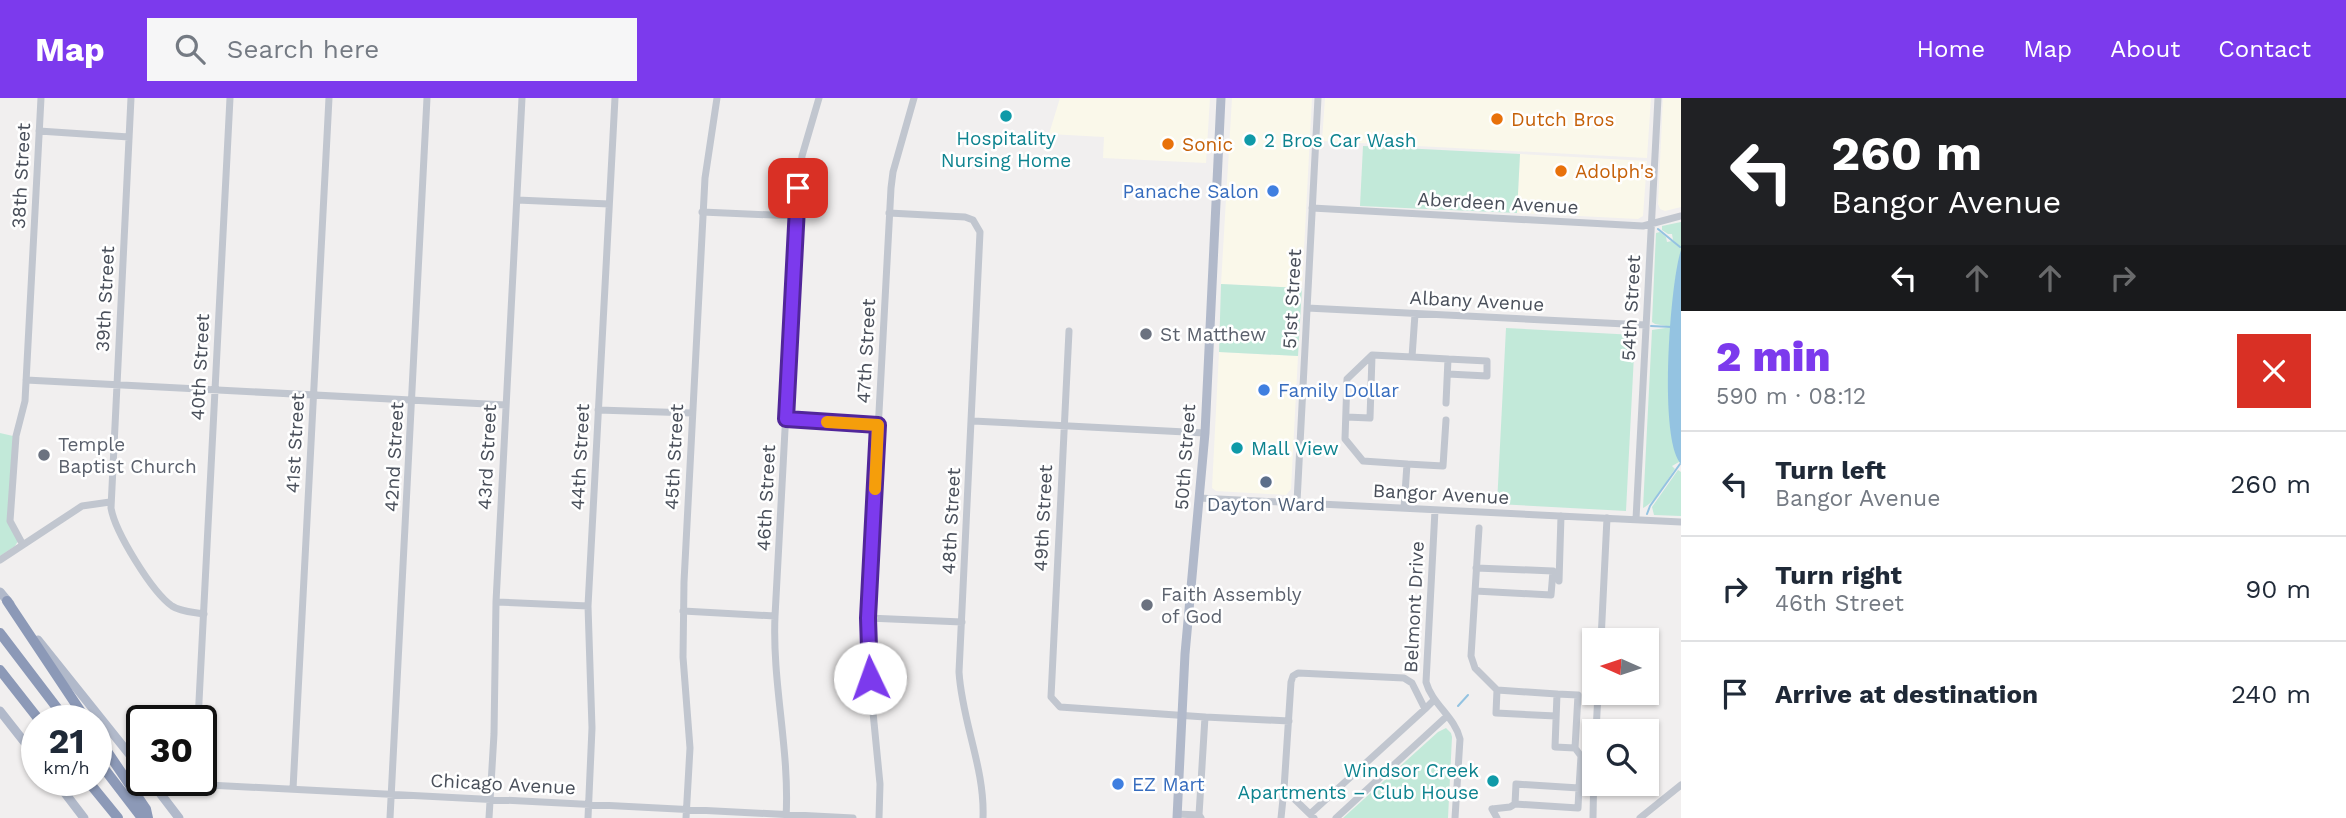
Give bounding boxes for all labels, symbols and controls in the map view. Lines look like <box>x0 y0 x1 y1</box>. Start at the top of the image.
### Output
search box <box>147 18 637 81</box>
text: Map <box>35 30 105 69</box>
icon: search <box>171 30 209 68</box>
text: Search here <box>227 34 379 64</box>
text: Home <box>1917 35 1985 63</box>
text: Map <box>2023 35 2072 63</box>
text: About <box>2110 35 2180 63</box>
text: Contact <box>2218 35 2311 63</box>
marker: Hospitality Nursing Home <box>998 108 1014 124</box>
place label: Dutch Bros <box>1511 108 1615 131</box>
marker: Dutch Bros <box>1489 111 1505 127</box>
street label: 38th Street <box>7 122 35 230</box>
text: 260 m <box>1831 124 1982 182</box>
icon: left <box>1716 126 1807 217</box>
place label: Hospitality Nursing Home <box>941 127 1071 172</box>
place label: 2 Bros Car Wash <box>1264 129 1416 152</box>
marker: 2 Bros Car Wash <box>1242 132 1258 148</box>
place label: Sonic <box>1182 133 1233 156</box>
marker: Sonic <box>1160 136 1176 152</box>
pin <box>768 158 828 218</box>
place label: Adolph's <box>1575 160 1654 183</box>
marker: Adolph's <box>1553 163 1569 179</box>
icon: arrive <box>779 169 817 207</box>
place label: Panache Salon <box>1123 180 1259 203</box>
marker: Panache Salon <box>1265 183 1281 199</box>
text: Bangor Avenue <box>1831 183 2061 221</box>
street label: Aberdeen Avenue <box>1417 187 1579 219</box>
street label: 39th Street <box>91 245 119 353</box>
street label: 51st Street <box>1278 248 1306 350</box>
street label: 54th Street <box>1617 254 1645 362</box>
icon: left <box>1885 259 1923 297</box>
icon: ahead <box>1958 259 1996 297</box>
icon: ahead <box>2031 259 2069 297</box>
icon: right <box>2104 259 2142 297</box>
street label: Albany Avenue <box>1409 286 1545 316</box>
street label: 47th Street <box>852 298 880 404</box>
street label: 40th Street <box>186 313 214 421</box>
place label: St Matthew <box>1160 323 1266 346</box>
marker: St Matthew <box>1138 326 1154 342</box>
text: 2 min <box>1716 332 1830 381</box>
button: close <box>2237 334 2311 408</box>
place label: Family Dollar <box>1278 379 1399 402</box>
marker: Family Dollar <box>1256 382 1272 398</box>
text: 590 m · 08:12 <box>1716 383 1866 410</box>
street label: 41st Street <box>281 392 309 494</box>
street label: 42nd Street <box>380 401 408 513</box>
street label: 44th Street <box>566 403 594 511</box>
street label: 45th Street <box>660 403 688 511</box>
street label: 50th Street <box>1170 403 1200 511</box>
street label: 43rd Street <box>473 404 501 510</box>
place label: Temple Baptist Church <box>58 433 197 478</box>
place label: Mall View <box>1251 437 1339 460</box>
marker: Mall View <box>1229 440 1245 456</box>
street label: 46th Street <box>752 444 780 552</box>
marker: Temple Baptist Church <box>36 447 52 463</box>
text: Turn left <box>1775 455 1886 485</box>
street label: 49th Street <box>1029 464 1057 572</box>
icon: left <box>1716 465 1754 503</box>
street label: 48th Street <box>937 467 965 575</box>
text: 260 m <box>2230 469 2311 499</box>
marker: Dayton Ward <box>1258 474 1274 490</box>
street label: Bangor Avenue <box>1372 479 1510 509</box>
text: Bangor Avenue <box>1775 485 1940 512</box>
place label: Dayton Ward <box>1207 493 1325 516</box>
street label: Belmont Drive <box>1399 540 1429 674</box>
text: Turn right <box>1775 560 1902 590</box>
icon: right <box>1716 570 1754 608</box>
text: 90 m <box>2245 574 2311 604</box>
place label: Faith Assembly of God <box>1161 583 1302 628</box>
text: 46th Street <box>1775 590 1904 617</box>
marker: Faith Assembly of God <box>1139 597 1155 613</box>
north arrow <box>1582 628 1659 705</box>
map controls <box>1582 628 1659 796</box>
position arrow <box>833 641 907 715</box>
icon: arrive <box>1716 675 1754 713</box>
text: Arrive at destination <box>1775 679 2038 709</box>
text: 240 m <box>2231 679 2311 709</box>
speed limit sign: 30 <box>126 705 217 796</box>
button: search <box>1582 719 1659 796</box>
text: 21 <box>49 720 84 762</box>
text: km/h <box>43 757 90 778</box>
place label: Windsor Creek Apartments – Club House <box>1238 759 1479 804</box>
street label: Chicago Avenue <box>430 769 576 799</box>
place label: EZ Mart <box>1132 773 1205 796</box>
marker: Windsor Creek Apartments – Club House <box>1485 773 1501 789</box>
marker: EZ Mart <box>1110 776 1126 792</box>

